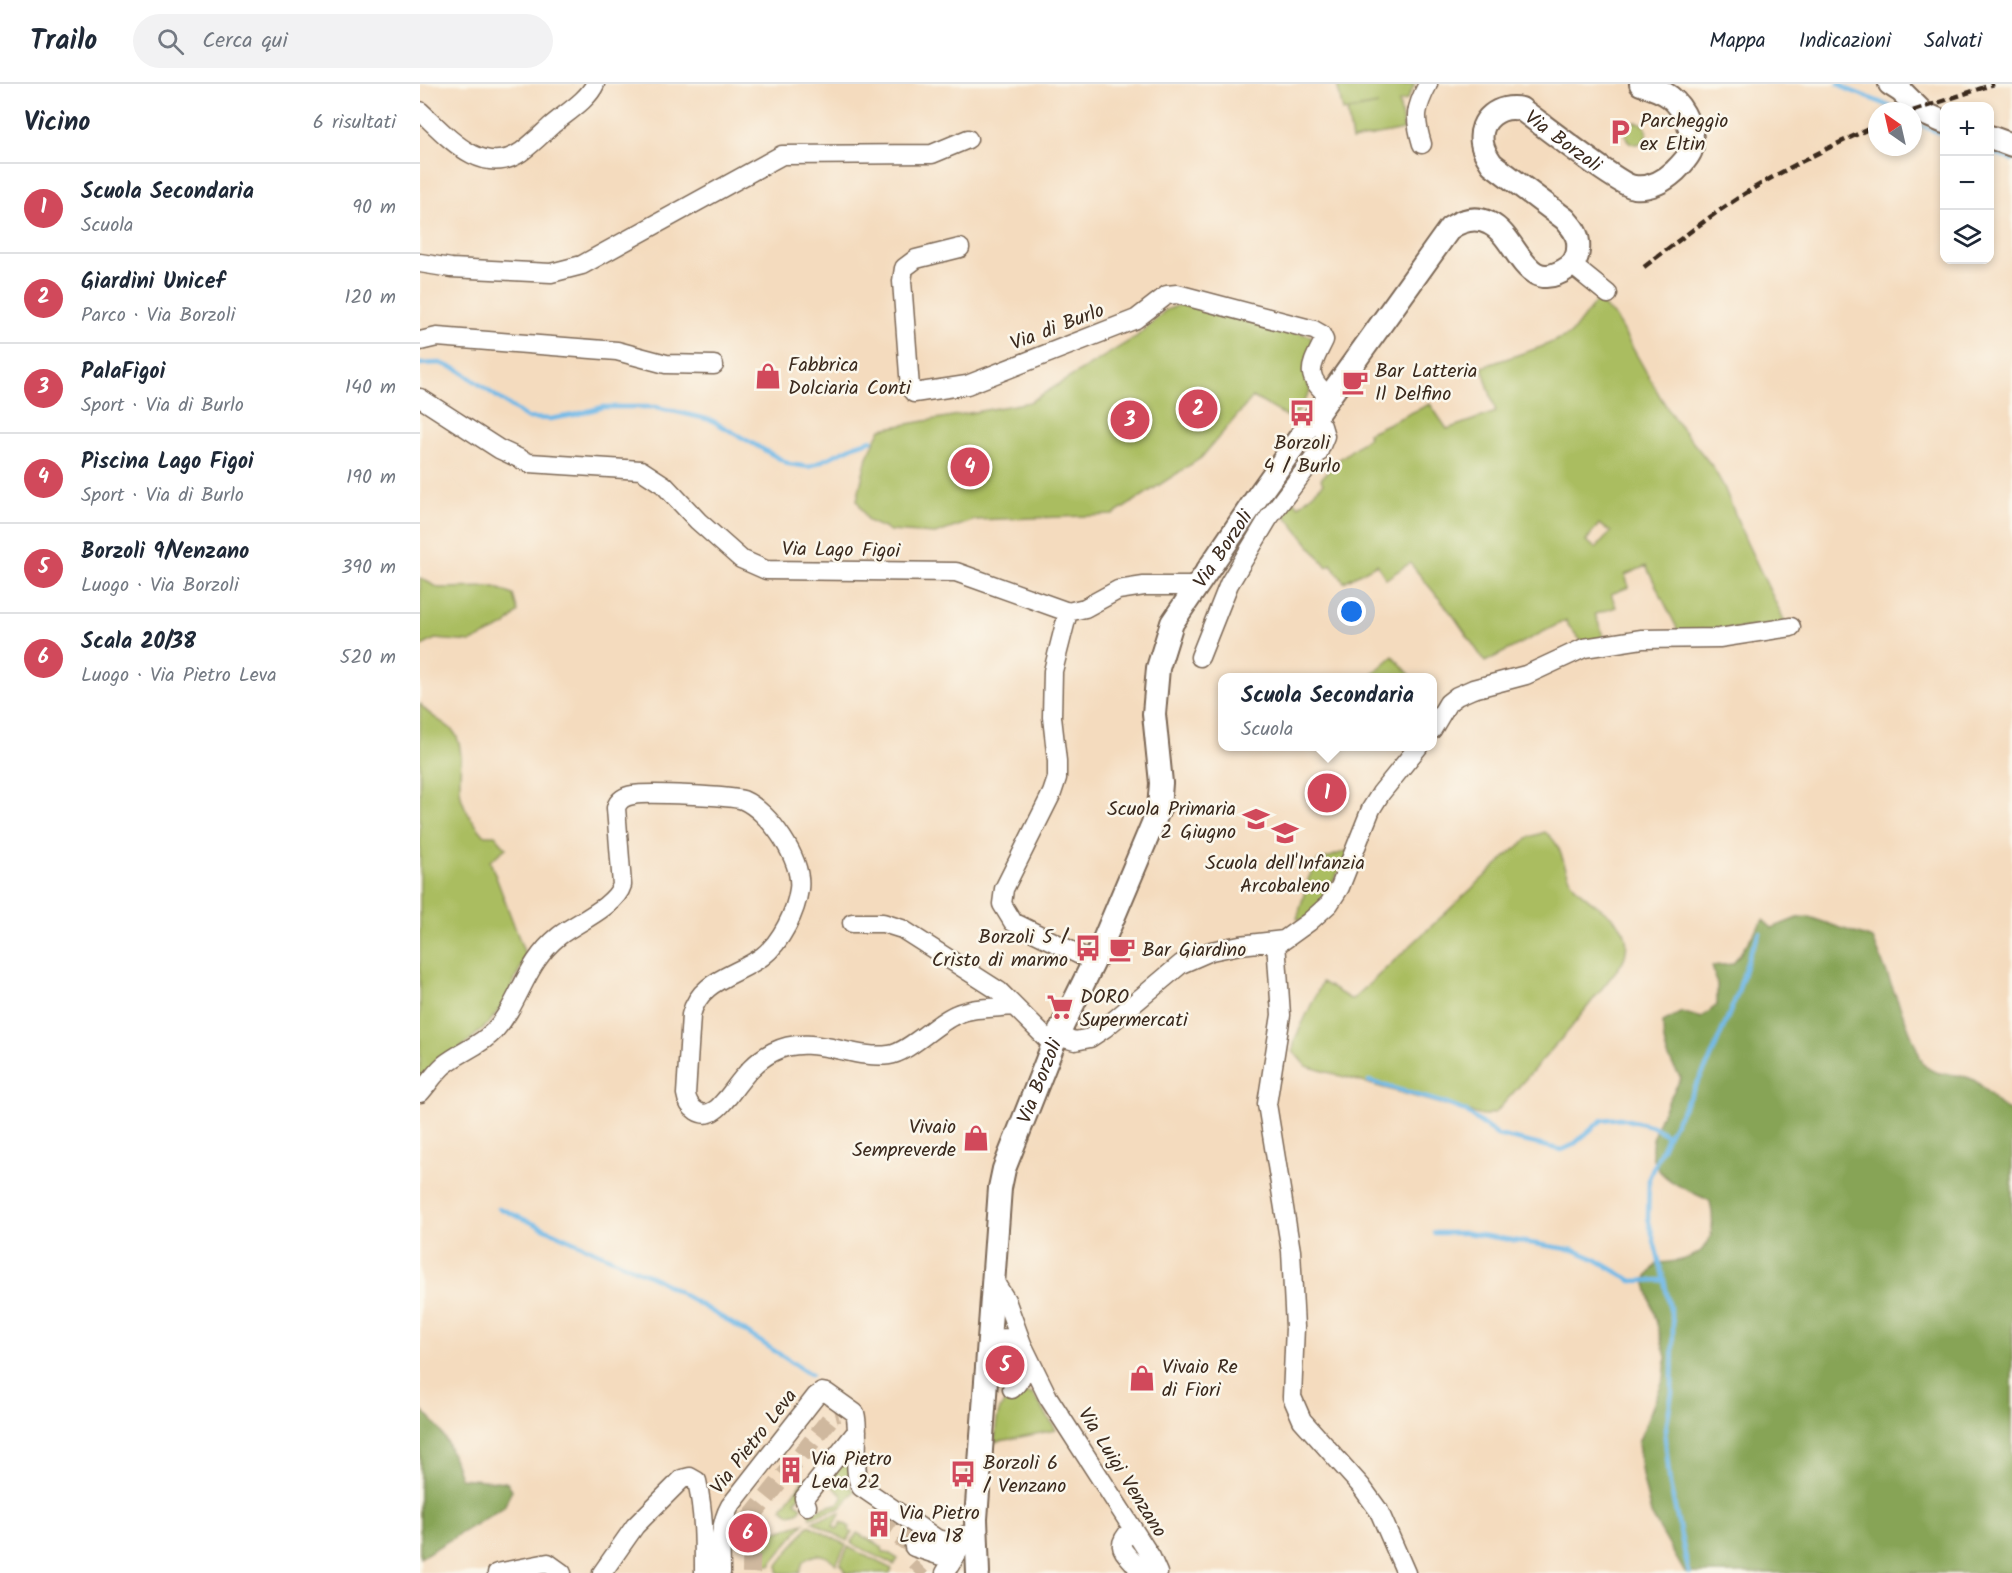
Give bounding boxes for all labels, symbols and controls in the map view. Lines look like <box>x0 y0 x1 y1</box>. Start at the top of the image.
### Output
search box <box>133 14 553 68</box>
text: Trailo <box>30 19 97 64</box>
text: Cerca qui <box>202 24 288 59</box>
icon: search <box>154 25 187 58</box>
text: Mappa <box>1709 25 1766 58</box>
text: Indicazioni <box>1799 25 1891 58</box>
text: Salvati <box>1924 25 1982 58</box>
text: Vicino <box>24 102 90 144</box>
north arrow <box>1868 102 1922 156</box>
map controls <box>1940 102 1994 264</box>
button: + <box>1940 102 1994 156</box>
street label: Via Borzoli <box>1517 103 1608 182</box>
place label: Parcheggio ex Eltin <box>1640 106 1728 161</box>
text: 6 risultati <box>313 107 396 139</box>
parking icon: Parcheggio ex Eltin <box>1605 117 1635 147</box>
button: − <box>1940 156 1994 210</box>
text: Scuola Secondaria <box>81 175 254 210</box>
text: 1 <box>40 192 47 224</box>
text: 90 m <box>352 192 396 224</box>
text: Scuola <box>81 210 133 242</box>
button: layers <box>1940 210 1994 264</box>
text: Giardini Unicef <box>81 265 225 300</box>
text: 2 <box>38 282 49 314</box>
text: 120 m <box>344 282 396 314</box>
street label: Via di Burlo <box>1006 295 1109 360</box>
text: Parco · Via Borzoli <box>81 300 235 332</box>
place label: Fabbrica Dolciaria Conti <box>788 350 912 405</box>
text: PalaFigoi <box>81 355 165 390</box>
place label: Bar Latteria Il Delfino <box>1375 356 1477 411</box>
shop icon: Fabbrica Dolciaria Conti <box>753 361 783 391</box>
cafe icon: Bar Latteria Il Delfino <box>1340 367 1370 397</box>
text: 3 <box>38 372 49 404</box>
text: 140 m <box>345 372 396 404</box>
pin: 2 <box>1178 386 1218 432</box>
text: Sport · Via di Burlo <box>81 390 244 422</box>
pin: 3 <box>1110 398 1150 442</box>
bus stop icon: Borzoli 4 / Burlo <box>1287 398 1317 428</box>
place label: Borzoli 4 / Burlo <box>1263 428 1341 483</box>
pin: 4 <box>950 444 990 490</box>
text: Piscina Lago Figoi <box>81 445 254 480</box>
text: 4 <box>38 462 49 494</box>
text: 190 m <box>346 462 396 494</box>
text: Sport · Via di Burlo <box>81 480 244 512</box>
street label: Via Borzoli <box>1186 503 1263 596</box>
street label: Via Lago Figoi <box>782 534 902 568</box>
text: Borzoli 9/Venzano <box>81 535 249 570</box>
text: 5 <box>38 552 49 584</box>
text: 390 m <box>341 552 396 584</box>
text: Luogo · Via Borzoli <box>81 570 239 602</box>
your location <box>1337 597 1366 626</box>
text: Scala 20/38 <box>81 625 196 660</box>
text: 6 <box>38 642 49 674</box>
text: 520 m <box>340 642 396 674</box>
text: Luogo · Via Pietro Leva <box>81 660 277 692</box>
popup <box>1218 673 1437 751</box>
text: Scuola Secondaria <box>1241 679 1414 714</box>
text: Scuola <box>1241 714 1293 746</box>
pin: 1 <box>1308 770 1346 816</box>
place label: Scuola Primaria 2 Giugno <box>1107 794 1236 849</box>
school or university icon: Scuola Primaria 2 Giugno <box>1241 804 1271 834</box>
school or university icon: Scuola dell'Infanzia Arcobaleno <box>1270 818 1300 848</box>
place label: Scuola dell'Infanzia Arcobaleno <box>1205 848 1365 903</box>
place label: Borzoli 5 / Cristo di marmo <box>932 922 1070 977</box>
bus stop icon: Borzoli 5 / Cristo di marmo <box>1073 933 1103 963</box>
cafe icon: Bar Giardino <box>1107 934 1137 964</box>
place label: Bar Giardino <box>1142 935 1246 967</box>
place label: DORO Supermercati <box>1080 982 1189 1037</box>
supermarket icon: DORO Supermercati <box>1045 992 1075 1022</box>
street label: Via Borzoli <box>1009 1033 1072 1129</box>
place label: Vivaio Sempreverde <box>852 1112 956 1167</box>
shop icon: Vivaio Sempreverde <box>961 1123 991 1153</box>
pin: 5 <box>986 1342 1024 1388</box>
place label: Vivaio Re di Fiori <box>1162 1352 1238 1407</box>
shop icon: Vivaio Re di Fiori <box>1127 1363 1157 1393</box>
street label: Via Pietro Leva <box>703 1382 806 1502</box>
street label: Via Luigi Venzano <box>1068 1402 1174 1545</box>
place label: Via Pietro Leva 22 <box>811 1444 892 1499</box>
place label: Borzoli 6 / Venzano <box>983 1448 1066 1503</box>
building icon: Via Pietro Leva 22 <box>776 1455 806 1485</box>
bus stop icon: Borzoli 6 / Venzano <box>948 1459 978 1489</box>
place label: Via Pietro Leva 18 <box>899 1498 980 1553</box>
building icon: Via Pietro Leva 18 <box>864 1509 894 1539</box>
pin: 6 <box>728 1510 768 1556</box>

